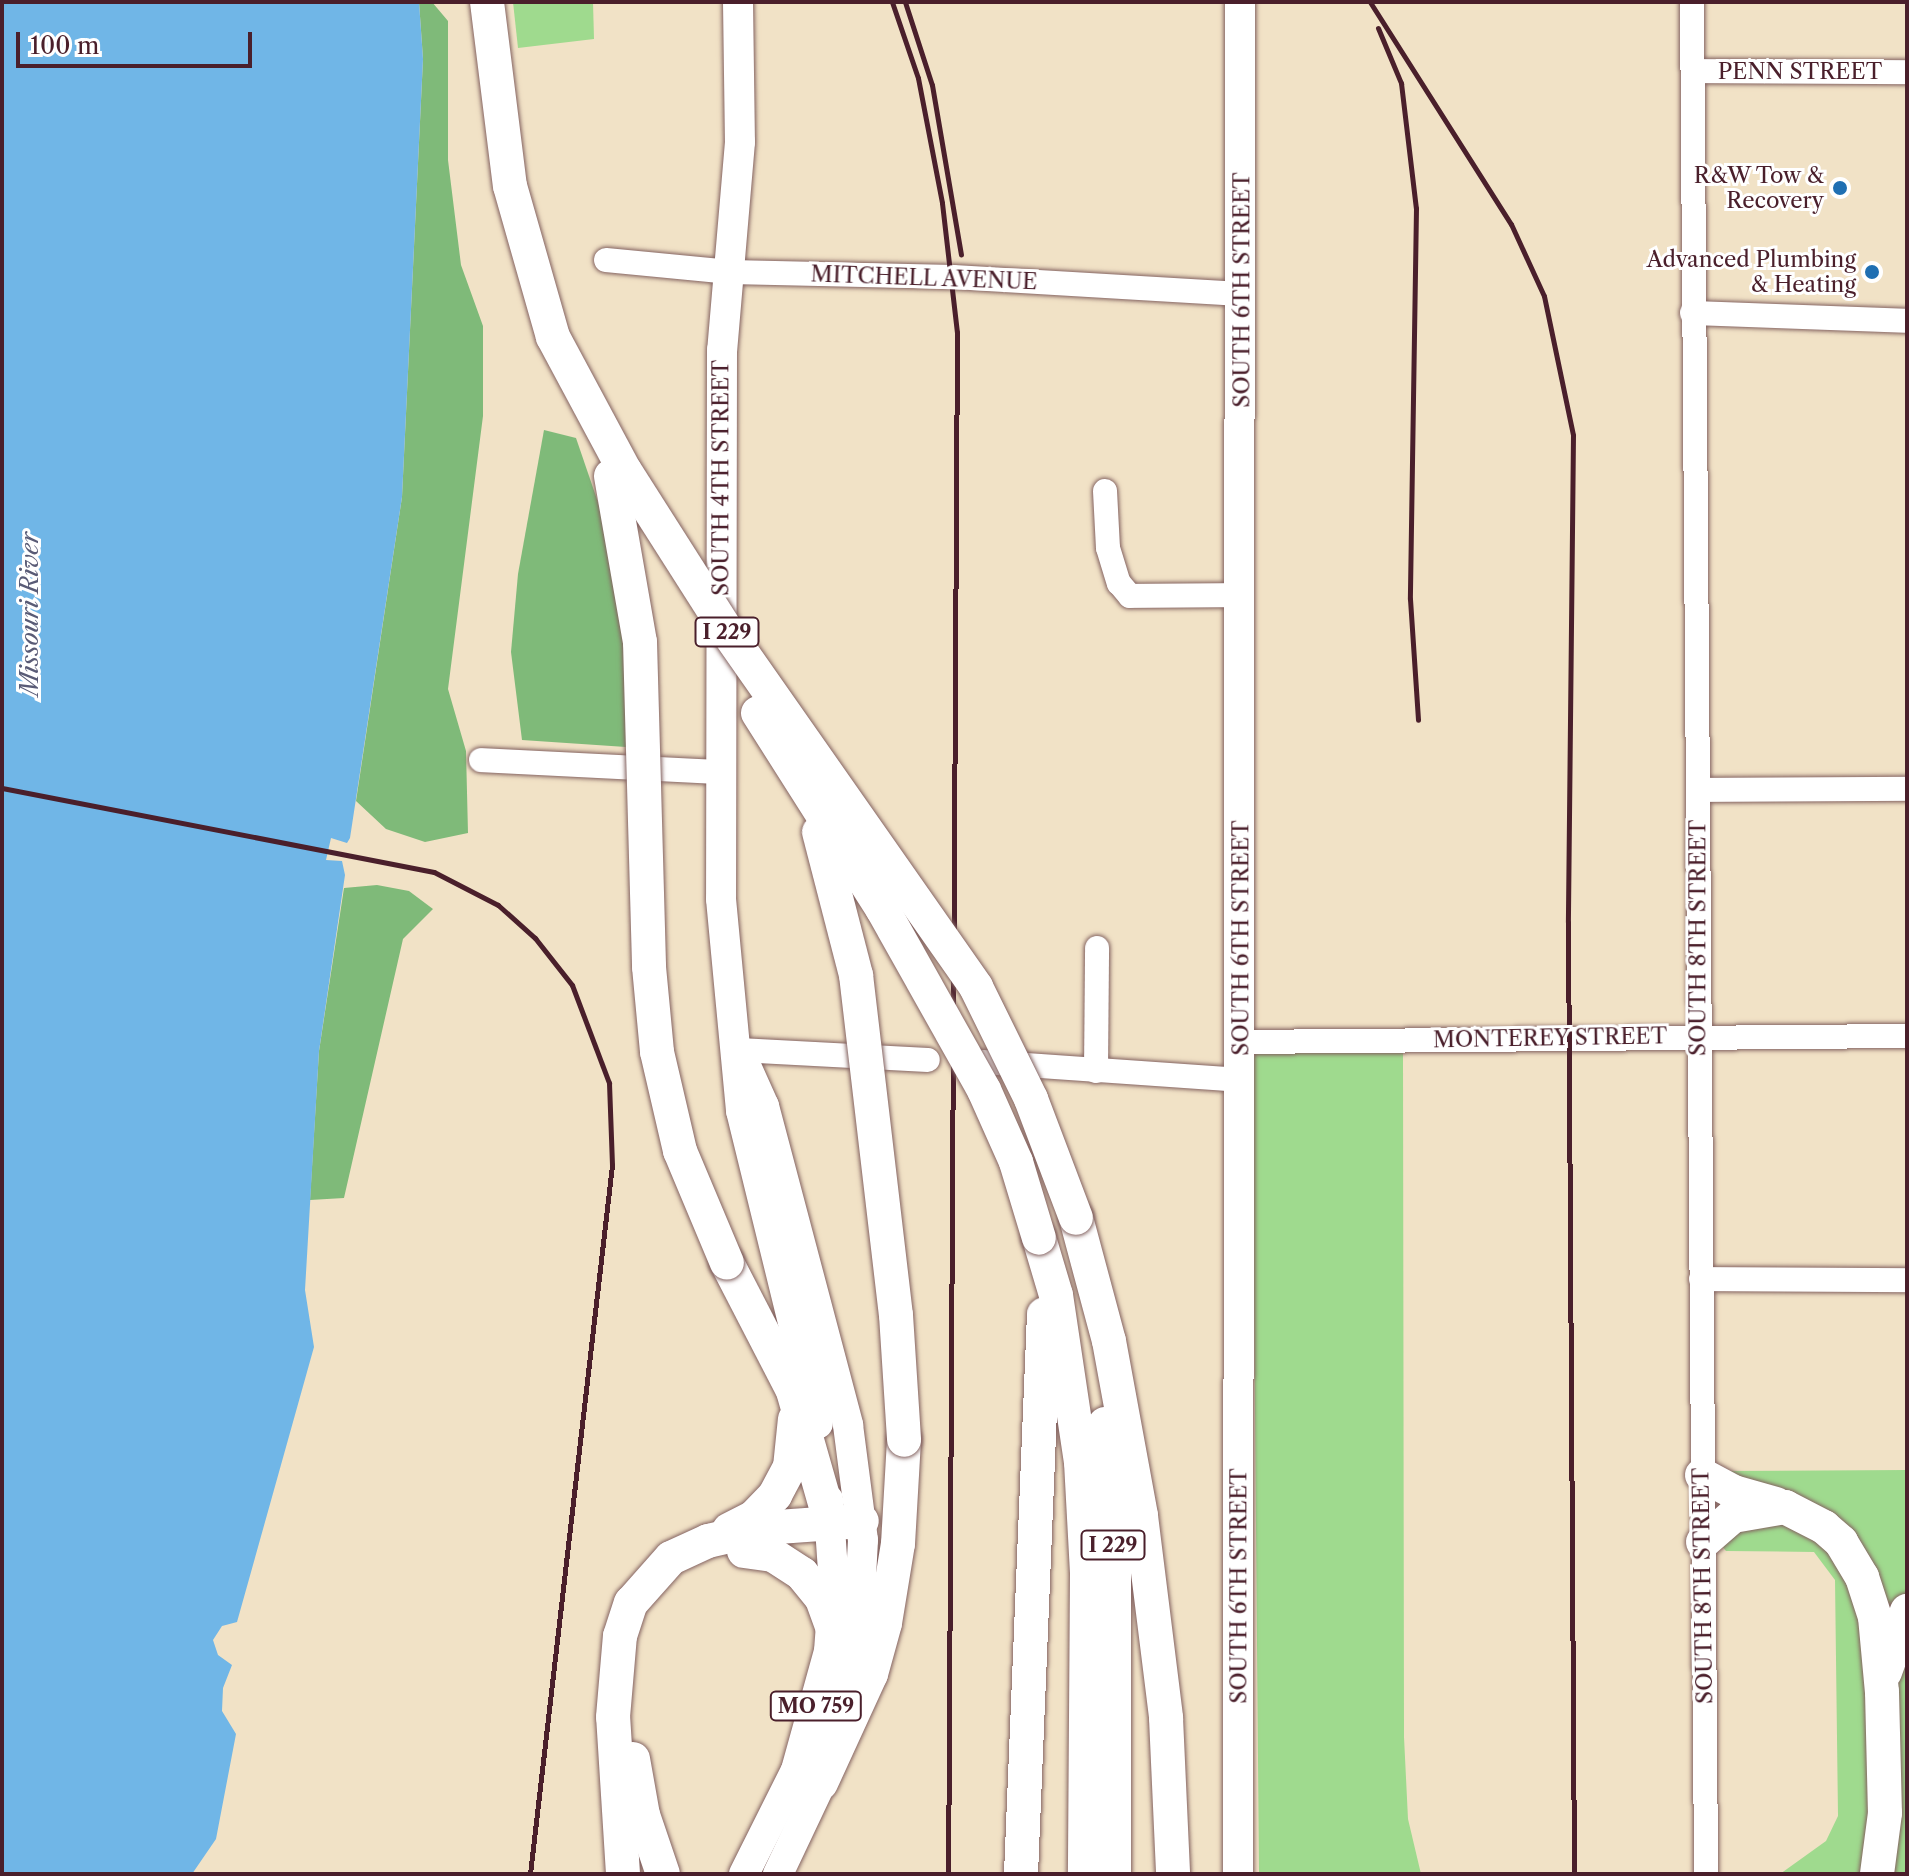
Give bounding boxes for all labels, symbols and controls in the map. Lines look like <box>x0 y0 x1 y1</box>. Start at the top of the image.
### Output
scale bar <box>20 16 256 66</box>
text: 100 m <box>30 31 99 60</box>
street label: PENN STREET <box>1718 59 1882 85</box>
place label: R&W Tow & Recovery <box>1692 162 1824 214</box>
street label: SOUTH 6TH STREET <box>1229 172 1255 408</box>
marker: R&W Tow & Recovery <box>1831 179 1849 197</box>
place label: Advanced Plumbing & Heating <box>1647 246 1856 298</box>
street label: MITCHELL AVENUE <box>809 261 1039 295</box>
marker: Advanced Plumbing & Heating <box>1863 263 1881 281</box>
street label: SOUTH 4TH STREET <box>708 360 734 596</box>
water label: Missouri River <box>16 532 44 696</box>
road number: I 229 <box>693 616 761 648</box>
street label: SOUTH 6TH STREET <box>1228 820 1254 1056</box>
street label: SOUTH 8TH STREET <box>1685 820 1711 1056</box>
street label: MONTEREY STREET <box>1432 1023 1668 1053</box>
street label: SOUTH 6TH STREET <box>1226 1468 1252 1704</box>
street label: SOUTH 8TH STREET <box>1688 1468 1718 1704</box>
road number: I 229 <box>1079 1529 1147 1561</box>
road number: MO 759 <box>768 1690 864 1722</box>

